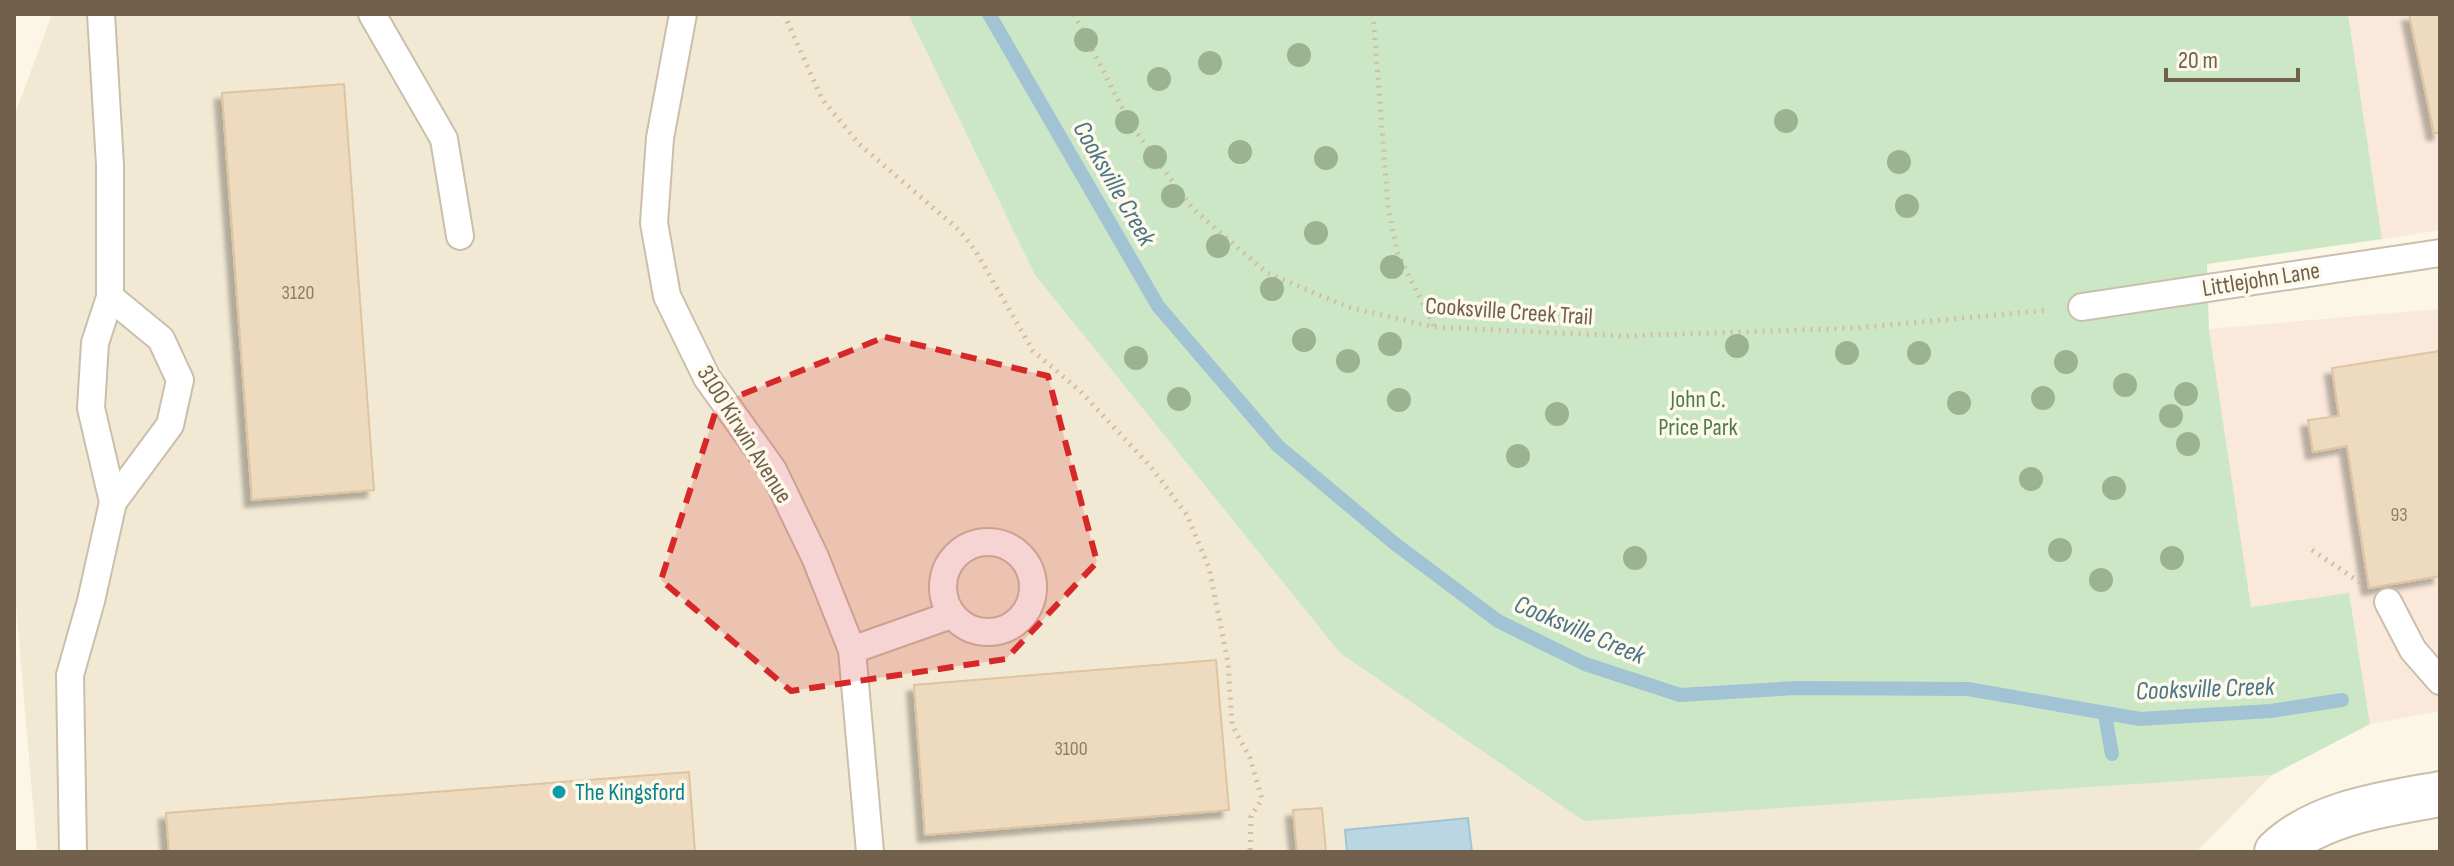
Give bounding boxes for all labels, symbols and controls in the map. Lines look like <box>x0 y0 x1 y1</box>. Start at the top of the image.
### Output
scale bar <box>2166 32 2298 82</box>
text: 20 m <box>2178 46 2218 75</box>
water label: Cooksville Creek <box>1066 116 1162 253</box>
street label: Littlejohn Lane <box>2200 256 2322 303</box>
house number: 3120 <box>282 281 314 305</box>
street label: Cooksville Creek Trail <box>1424 291 1594 332</box>
street label: 3100 Kirwin Avenue <box>691 360 798 509</box>
park label: John C. Price Park <box>1658 385 1738 442</box>
house number: 93 <box>2390 503 2408 527</box>
water label: Cooksville Creek <box>1509 589 1651 672</box>
water label: Cooksville Creek <box>2135 672 2276 707</box>
house number: 3100 <box>1054 737 1088 761</box>
place label: The Kingsford <box>575 778 685 807</box>
marker: The Kingsford <box>550 783 568 801</box>

